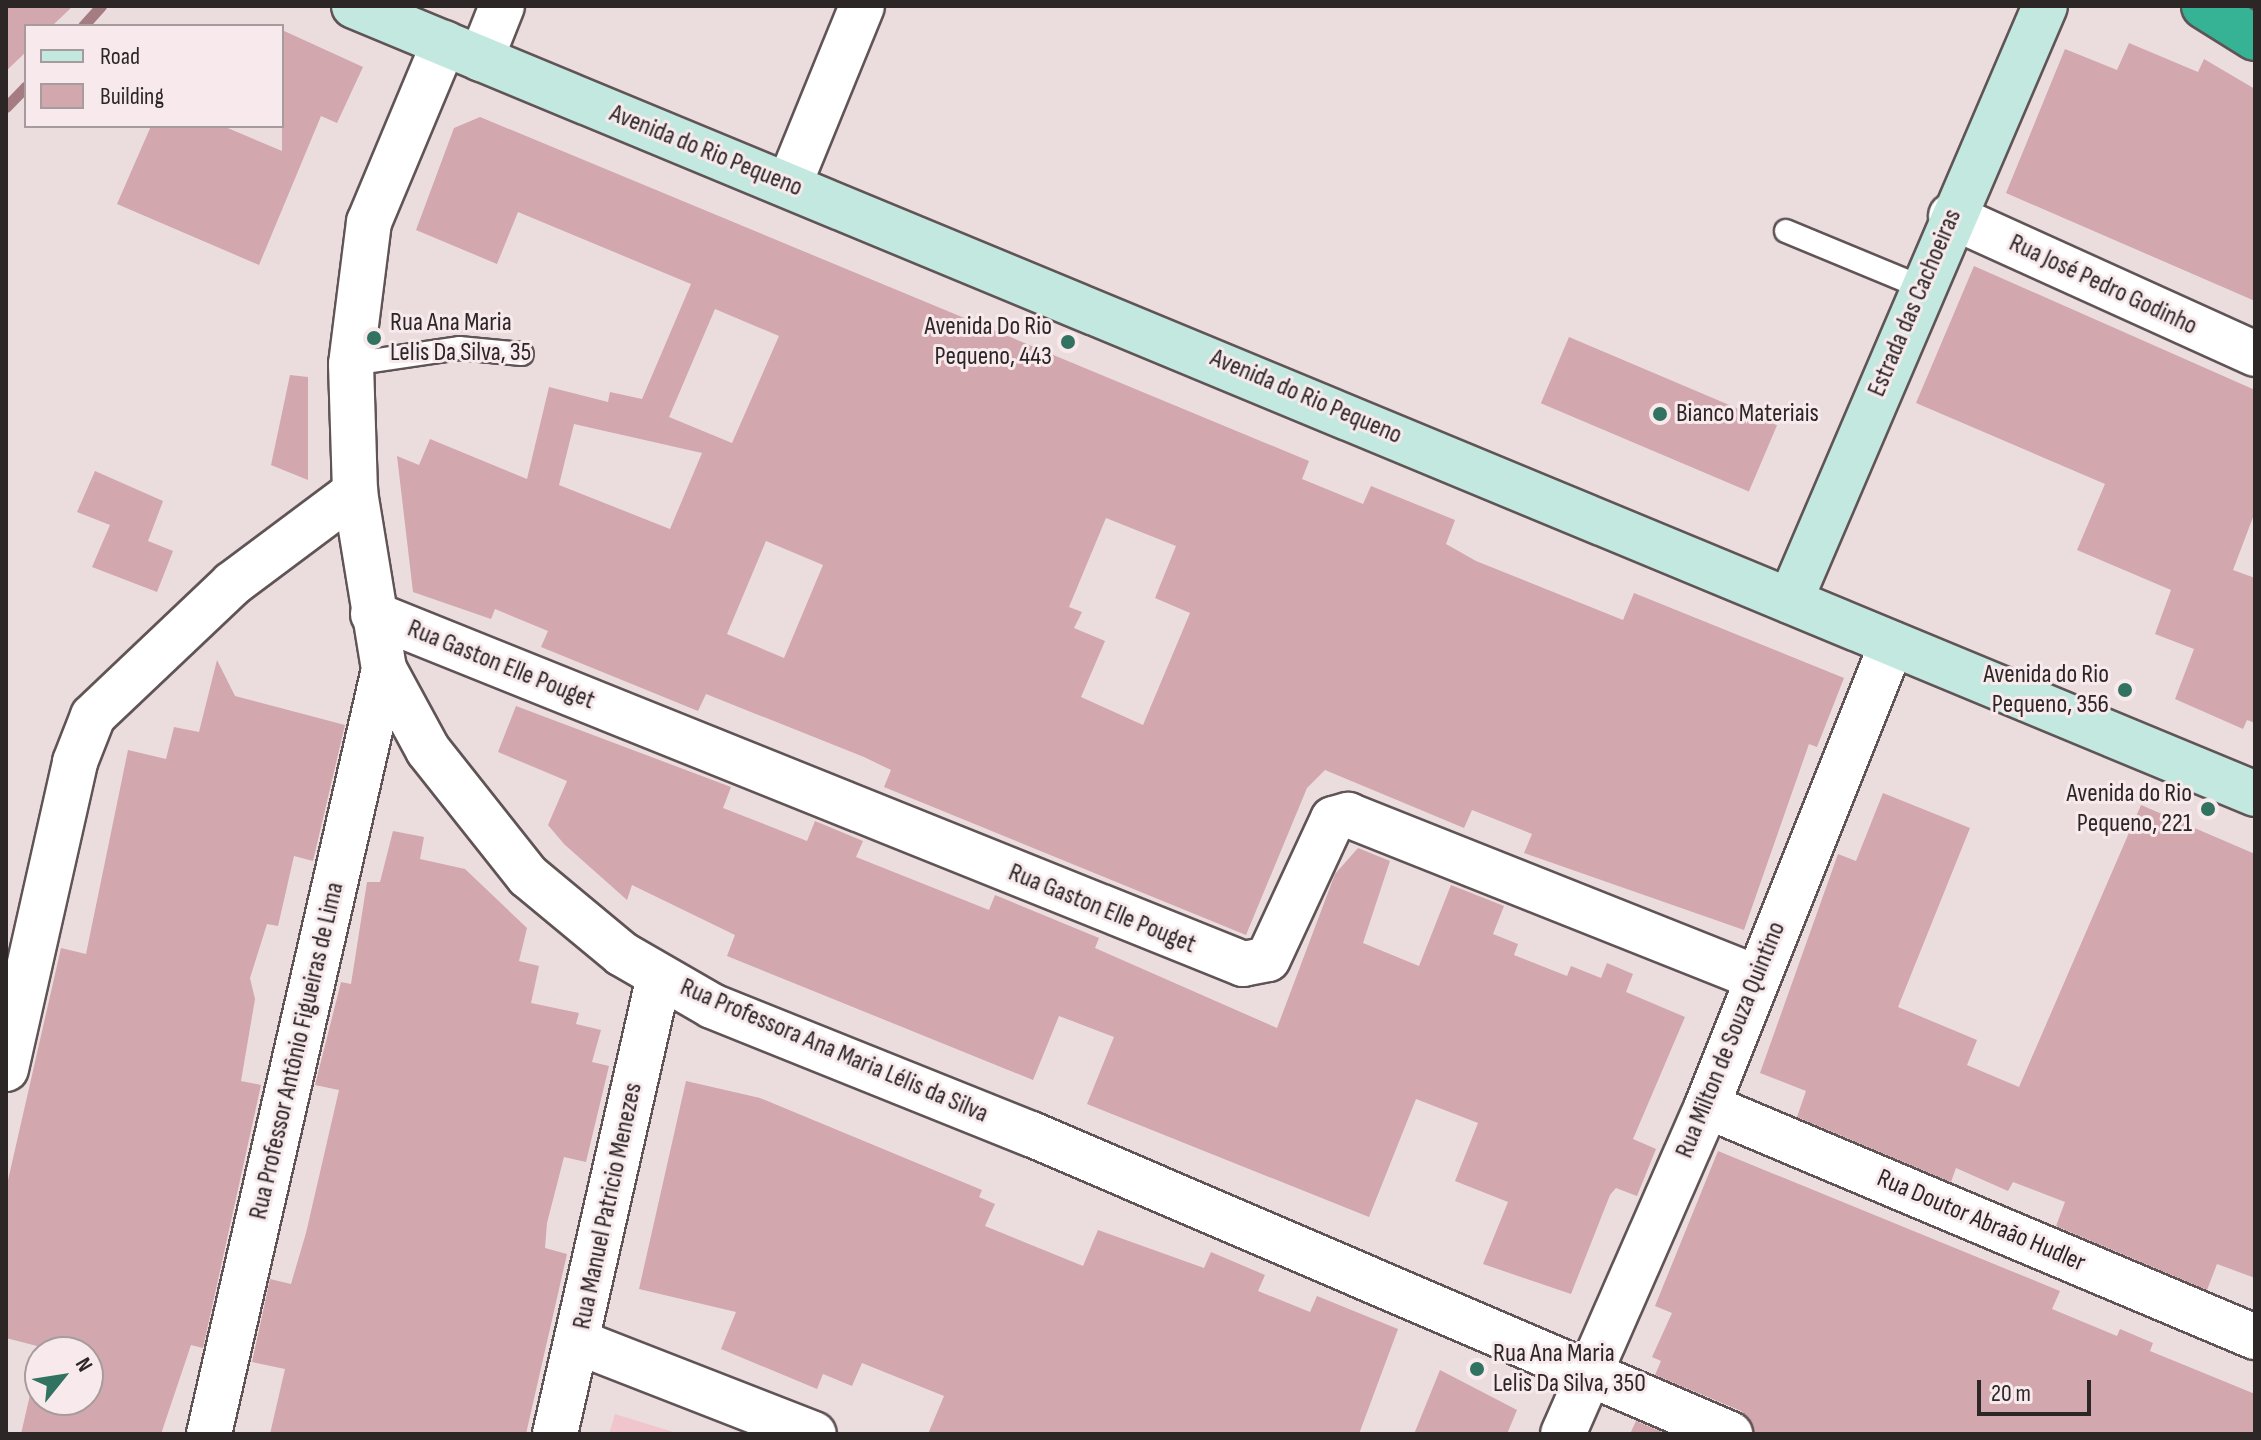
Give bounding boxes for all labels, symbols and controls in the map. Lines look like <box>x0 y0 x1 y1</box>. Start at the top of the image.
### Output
legend <box>24 24 284 128</box>
text: Road <box>100 42 140 71</box>
text: Building <box>100 82 164 111</box>
street label: Avenida do Rio Pequeno <box>605 98 807 204</box>
street label: Estrada das Cachoeiras <box>1861 205 1969 401</box>
street label: Rua José Pedro Godinho <box>2004 228 2202 342</box>
place label: Rua Ana Maria Lelis Da Silva, 35 <box>390 307 531 368</box>
place label: Avenida Do Rio Pequeno, 443 <box>925 311 1052 372</box>
marker: Rua Ana Maria Lelis Da Silva, 35 <box>365 329 383 347</box>
marker: Avenida Do Rio Pequeno, 443 <box>1059 333 1077 351</box>
street label: Avenida do Rio Pequeno <box>1206 343 1406 451</box>
place label: Bianco Materiais <box>1676 398 1819 430</box>
marker: Bianco Materiais <box>1651 405 1669 423</box>
street label: Rua Gaston Elle Pouget <box>403 613 599 717</box>
place label: Avenida do Rio Pequeno, 356 <box>1984 659 2109 720</box>
marker: Avenida do Rio Pequeno, 356 <box>2116 681 2134 699</box>
place label: Avenida do Rio Pequeno, 221 <box>2067 778 2192 840</box>
marker: Avenida do Rio Pequeno, 221 <box>2199 800 2217 818</box>
street label: Rua Gaston Elle Pouget <box>1004 857 1200 961</box>
street label: Rua Professor Antônio Figueiras de Lima <box>243 879 351 1223</box>
street label: Rua Milton de Souza Quintino <box>1669 917 1793 1163</box>
street label: Rua Professora Ana Maria Lélis da Silva <box>675 972 993 1130</box>
street label: Rua Manuel Patricio Menezes <box>567 1080 649 1332</box>
street label: Rua Doutor Abraão Hudler <box>1872 1163 2090 1279</box>
north arrow <box>24 1336 104 1416</box>
place label: Rua Ana Maria Lelis Da Silva, 350 <box>1493 1338 1646 1400</box>
text: N <box>69 1353 98 1377</box>
marker: Rua Ana Maria Lelis Da Silva, 350 <box>1468 1360 1486 1378</box>
scale bar <box>1981 1364 2095 1414</box>
text: 20 m <box>1991 1379 2031 1408</box>

